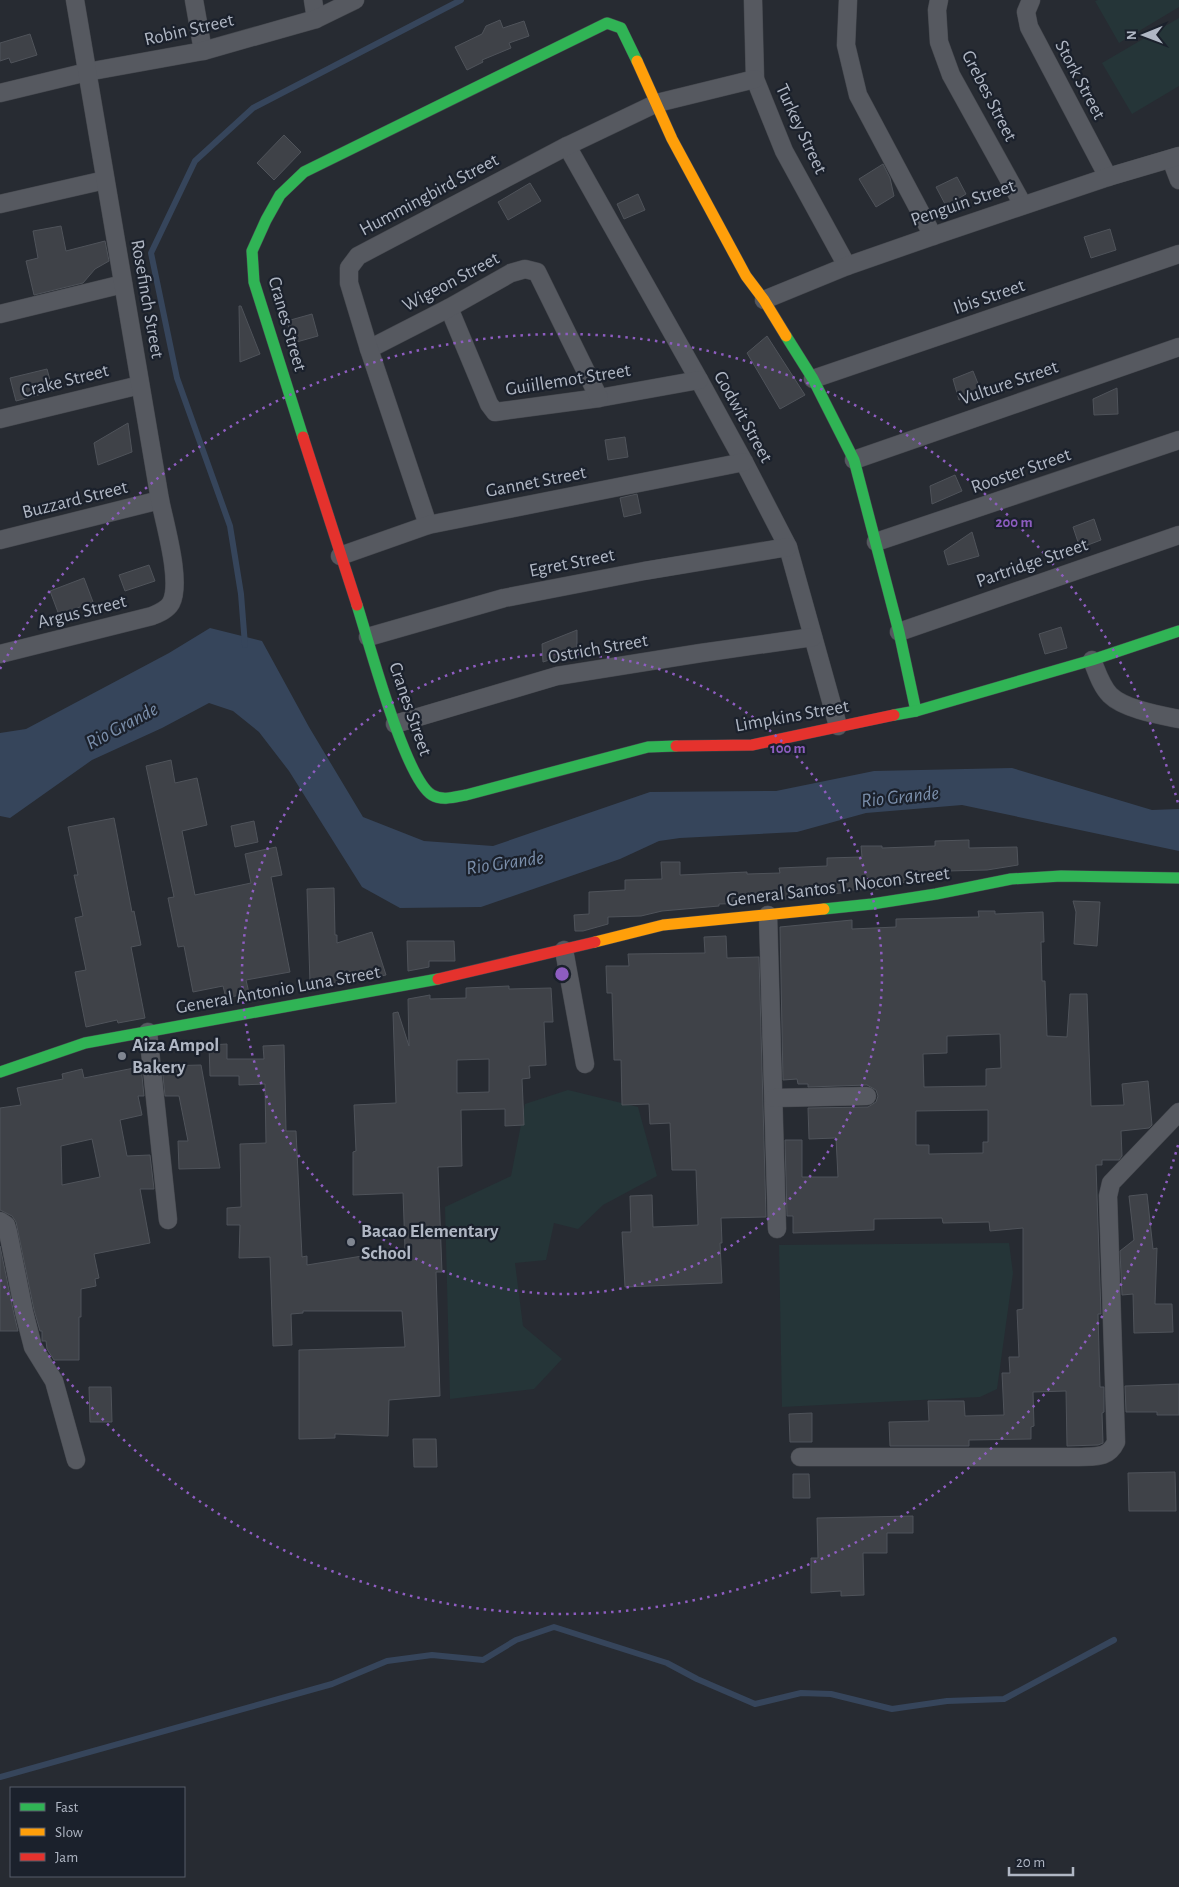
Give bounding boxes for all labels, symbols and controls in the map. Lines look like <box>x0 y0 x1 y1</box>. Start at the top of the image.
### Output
street label: Robin Street <box>142 10 236 50</box>
north arrow <box>1119 10 1169 60</box>
text: N <box>1125 30 1139 40</box>
street label: Stork Street <box>1051 37 1109 123</box>
street label: Grebes Street <box>958 47 1020 145</box>
street label: Turkey Street <box>772 81 830 177</box>
street label: Hummingbird Street <box>356 150 502 240</box>
street label: Penguin Street <box>908 176 1018 230</box>
street label: Rosefinch Street <box>127 238 167 360</box>
street label: Wigeon Street <box>400 249 502 315</box>
street label: Cranes Street <box>264 275 310 373</box>
street label: Ibis Street <box>951 276 1027 318</box>
street label: Vulture Street <box>957 357 1061 409</box>
street label: Crake Street <box>19 361 111 401</box>
street label: Guiillemot Street <box>504 361 632 399</box>
street label: Godwit Street <box>710 368 776 466</box>
street label: Rooster Street <box>969 445 1073 497</box>
street label: Gannet Street <box>484 463 588 501</box>
street label: Buzzard Street <box>20 478 130 522</box>
text: 200 m <box>995 515 1033 530</box>
street label: Partridge Street <box>974 535 1090 591</box>
street label: Egret Street <box>528 545 616 581</box>
street label: Argus Street <box>36 592 128 632</box>
street label: Ostrich Street <box>547 631 649 667</box>
street label: Cranes Street <box>385 660 435 758</box>
street label: Limpkins Street <box>734 697 850 735</box>
water label: Rio Grande <box>83 699 162 753</box>
text: 100 m <box>770 741 806 756</box>
water label: Rio Grande <box>860 783 940 811</box>
water label: Rio Grande <box>465 848 546 878</box>
street label: General Santos T. Nocon Street <box>725 864 951 910</box>
street label: General Antonio Luna Street <box>174 963 382 1017</box>
centre of rings <box>553 965 571 983</box>
place label: Aiza Ampol Bakery <box>132 1036 219 1077</box>
marker: Aiza Ampol Bakery <box>116 1050 128 1062</box>
place label: Bacao Elementary School <box>361 1222 499 1263</box>
marker: Bacao Elementary School <box>345 1236 357 1248</box>
legend <box>10 1787 185 1877</box>
text: Fast <box>55 1800 79 1815</box>
text: Slow <box>55 1825 83 1840</box>
scale bar <box>1009 1844 1073 1876</box>
text: Jam <box>55 1850 78 1865</box>
text: 20 m <box>1016 1855 1045 1870</box>

